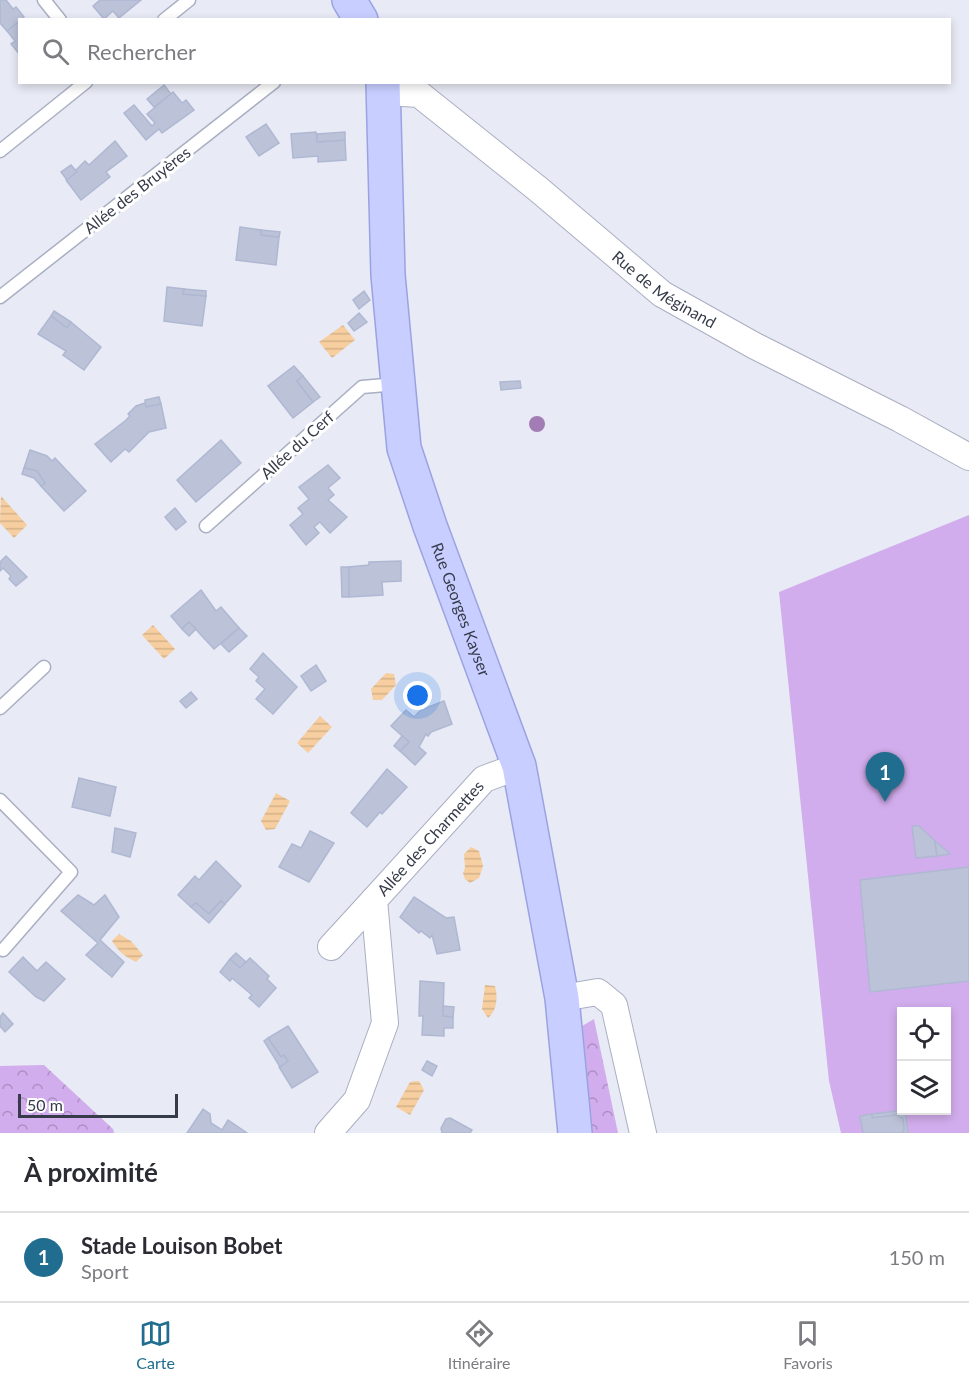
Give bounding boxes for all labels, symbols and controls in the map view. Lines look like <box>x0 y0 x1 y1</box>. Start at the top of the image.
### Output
search box <box>18 18 951 84</box>
icon: search <box>39 35 72 68</box>
text: Rechercher <box>87 38 196 65</box>
street label: Allée des Bruyères <box>80 142 194 237</box>
street label: Rue de Méginand <box>609 246 720 331</box>
street label: Allée du Cerf <box>256 407 337 482</box>
street label: Rue Georges Kayser <box>428 540 495 679</box>
your location <box>403 681 432 710</box>
pin: 1 <box>866 752 904 802</box>
street label: Allée des Charmettes <box>373 776 487 899</box>
map controls <box>897 1007 951 1115</box>
button: locate <box>897 1007 951 1061</box>
button: layers <box>897 1061 951 1115</box>
scale bar <box>18 1091 178 1118</box>
text: 50 m <box>27 1095 63 1114</box>
text: À proximité <box>24 1156 158 1188</box>
text: Stade Louison Bobet <box>81 1232 282 1259</box>
text: 1 <box>38 1245 49 1269</box>
text: 150 m <box>889 1245 945 1269</box>
text: Sport <box>81 1259 129 1283</box>
tab: Carte <box>136 1317 175 1372</box>
tab: Itinéraire <box>448 1317 511 1372</box>
tab: Favoris <box>783 1317 833 1372</box>

